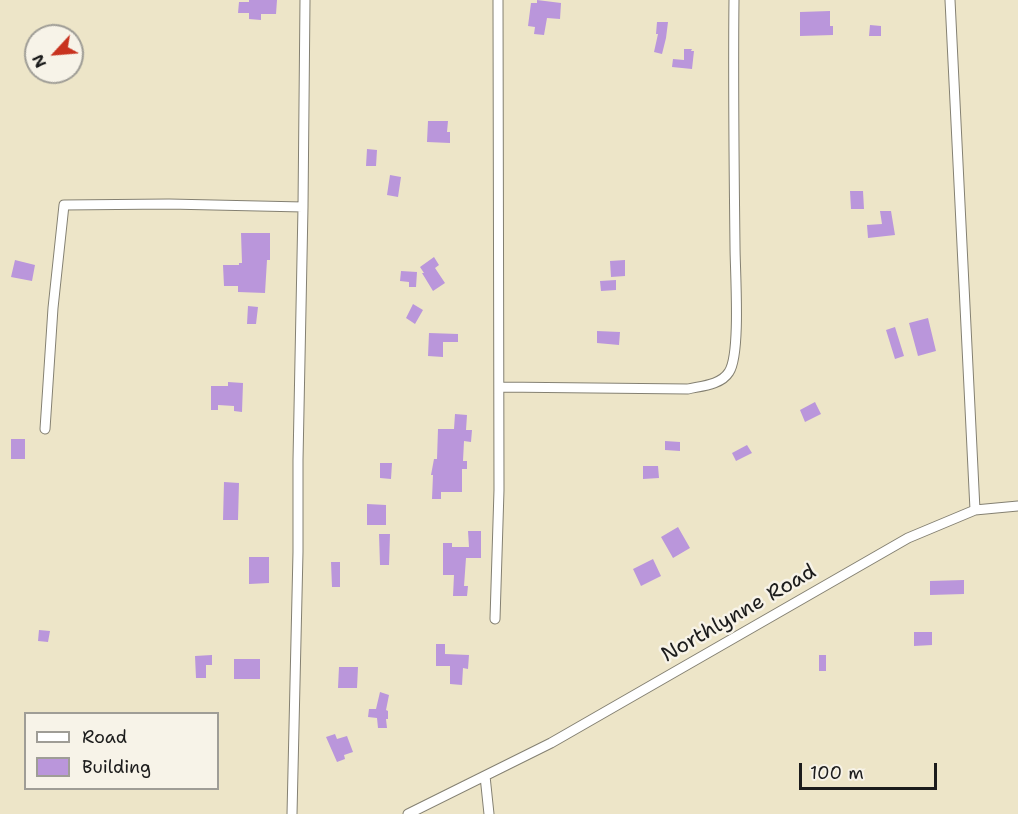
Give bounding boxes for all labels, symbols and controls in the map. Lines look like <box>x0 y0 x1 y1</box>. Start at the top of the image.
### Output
north arrow <box>24 24 84 84</box>
text: N <box>27 51 51 72</box>
street label: Northlynne Road <box>657 559 821 669</box>
legend <box>24 712 219 790</box>
text: Road <box>82 725 127 749</box>
scale bar <box>802 751 940 789</box>
text: Building <box>82 755 151 779</box>
text: 100 m <box>810 761 864 785</box>

